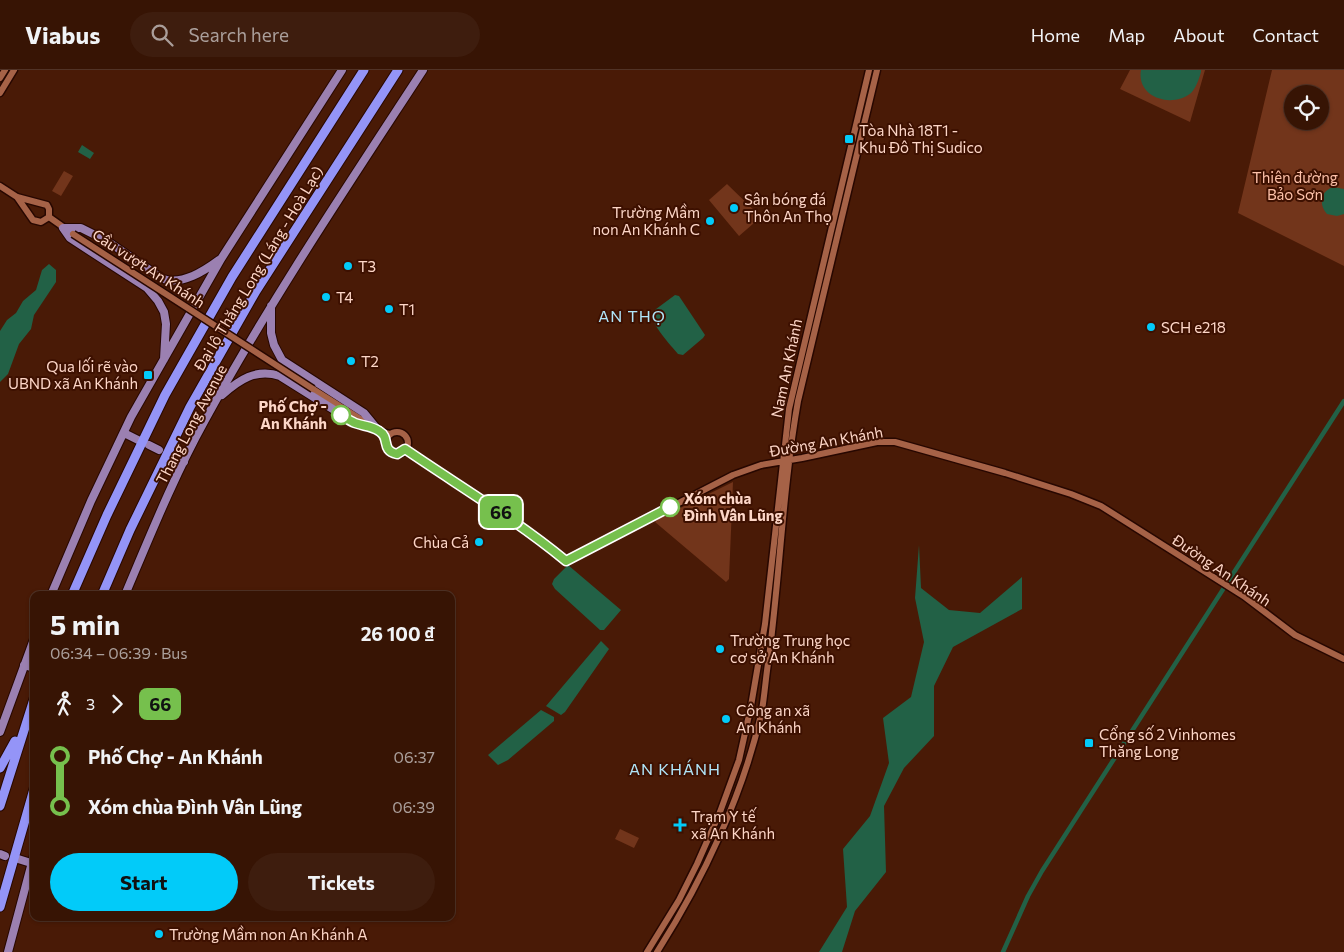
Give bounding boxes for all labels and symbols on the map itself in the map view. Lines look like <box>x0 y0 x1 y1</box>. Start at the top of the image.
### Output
place label: Tòa Nhà 18T1 - Khu Đô Thị Sudico <box>859 121 983 156</box>
marker: Tòa Nhà 18T1 - Khu Đô Thị Sudico <box>843 133 855 145</box>
street label: Đại lộ Thăng Long (Láng - Hoà Lạc) <box>189 163 326 374</box>
park label: Thiên đường Bảo Sơn <box>1252 168 1338 203</box>
place label: Sân bóng đá Thôn An Thọ <box>744 190 832 225</box>
marker: Sân bóng đá Thôn An Thọ <box>728 202 740 214</box>
place label: Trường Mầm non An Khánh C <box>592 203 700 238</box>
marker: Trường Mầm non An Khánh C <box>704 215 716 227</box>
street label: Cầu vượt An Khánh <box>89 225 209 311</box>
place label: T3 <box>358 257 376 275</box>
marker: T3 <box>342 260 354 272</box>
place label: T4 <box>336 288 353 306</box>
marker: T4 <box>320 291 332 303</box>
place label: T1 <box>399 300 415 318</box>
marker: T1 <box>383 303 395 315</box>
district label: AN THỌ <box>598 306 666 325</box>
street label: Nam An Khánh <box>767 317 805 419</box>
place label: SCH e218 <box>1161 318 1226 336</box>
marker: SCH e218 <box>1145 321 1157 333</box>
place label: T2 <box>361 352 379 370</box>
marker: T2 <box>345 355 357 367</box>
place label: Qua lối rẽ vào UBND xã An Khánh <box>8 357 138 392</box>
street label: Thang Long Avenue <box>152 361 230 487</box>
marker: Qua lối rẽ vào UBND xã An Khánh <box>142 369 154 381</box>
place label: Phố Chợ - An Khánh <box>259 397 327 432</box>
marker: Phố Chợ - An Khánh <box>331 405 351 425</box>
street label: Đường An Khánh <box>767 422 884 460</box>
place label: Xóm chùa Đình Vân Lũng <box>683 489 783 524</box>
line badge: 66 <box>478 496 524 528</box>
marker: Xóm chùa Đình Vân Lũng <box>660 497 680 517</box>
street label: Đường An Khánh <box>1168 530 1275 610</box>
place label: Chùa Cả <box>413 533 469 551</box>
marker: Chùa Cả <box>473 536 485 548</box>
place label: Trường Trung học cơ sở An Khánh <box>730 631 850 666</box>
marker: Trường Trung học cơ sở An Khánh <box>714 643 726 655</box>
place label: Công an xã An Khánh <box>736 701 810 736</box>
marker: Công an xã An Khánh <box>720 713 732 725</box>
place label: Cổng số 2 Vinhomes Thăng Long <box>1099 725 1236 760</box>
marker: Cổng số 2 Vinhomes Thăng Long <box>1083 737 1095 749</box>
district label: AN KHÁNH <box>629 759 721 778</box>
place label: Trạm Y tế xã An Khánh <box>691 807 775 842</box>
marker: Trạm Y tế xã An Khánh <box>673 818 687 832</box>
place label: Trường Mầm non An Khánh A <box>169 925 368 943</box>
marker: Trường Mầm non An Khánh A <box>153 928 165 940</box>

